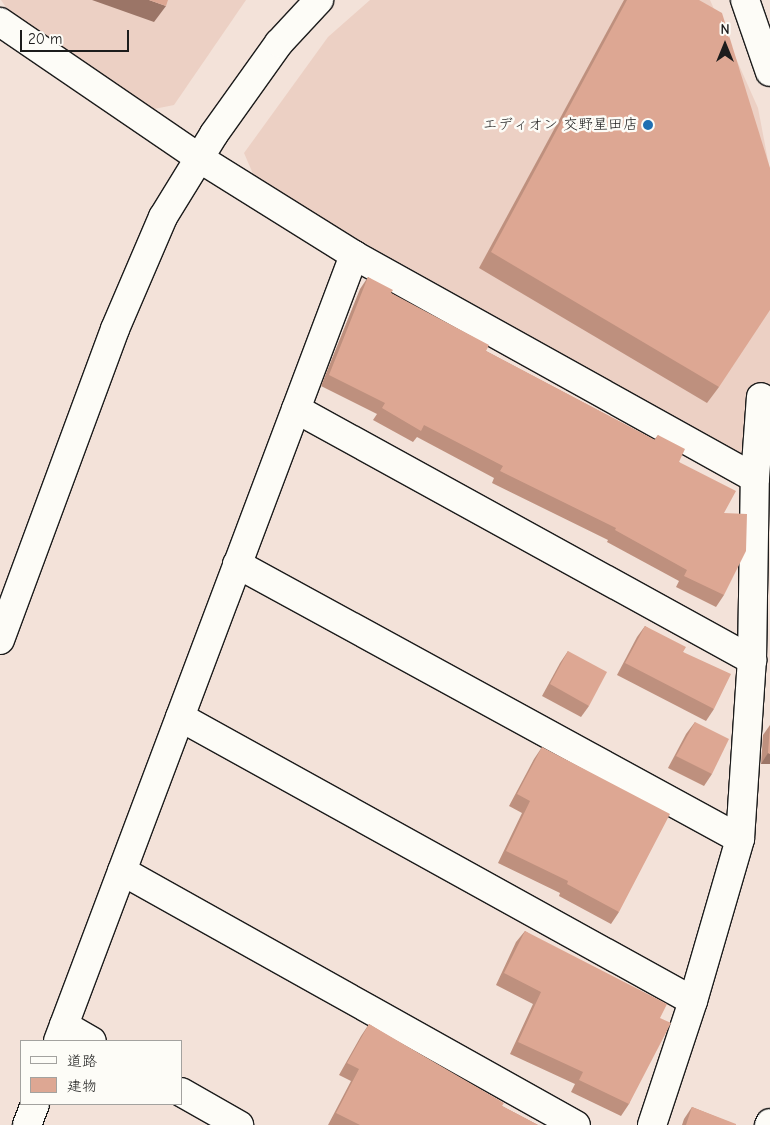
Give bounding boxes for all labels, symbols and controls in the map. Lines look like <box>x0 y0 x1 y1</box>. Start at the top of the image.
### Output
scale bar <box>22 20 131 52</box>
north arrow <box>700 20 750 70</box>
text: N <box>720 21 730 38</box>
text: 20 m <box>28 30 62 48</box>
place label: エディオン 交野星田店 <box>483 116 638 134</box>
marker: エディオン 交野星田店 <box>642 119 654 131</box>
legend <box>20 1040 182 1105</box>
text: 道路 <box>67 1052 97 1070</box>
text: 建物 <box>67 1077 97 1095</box>

